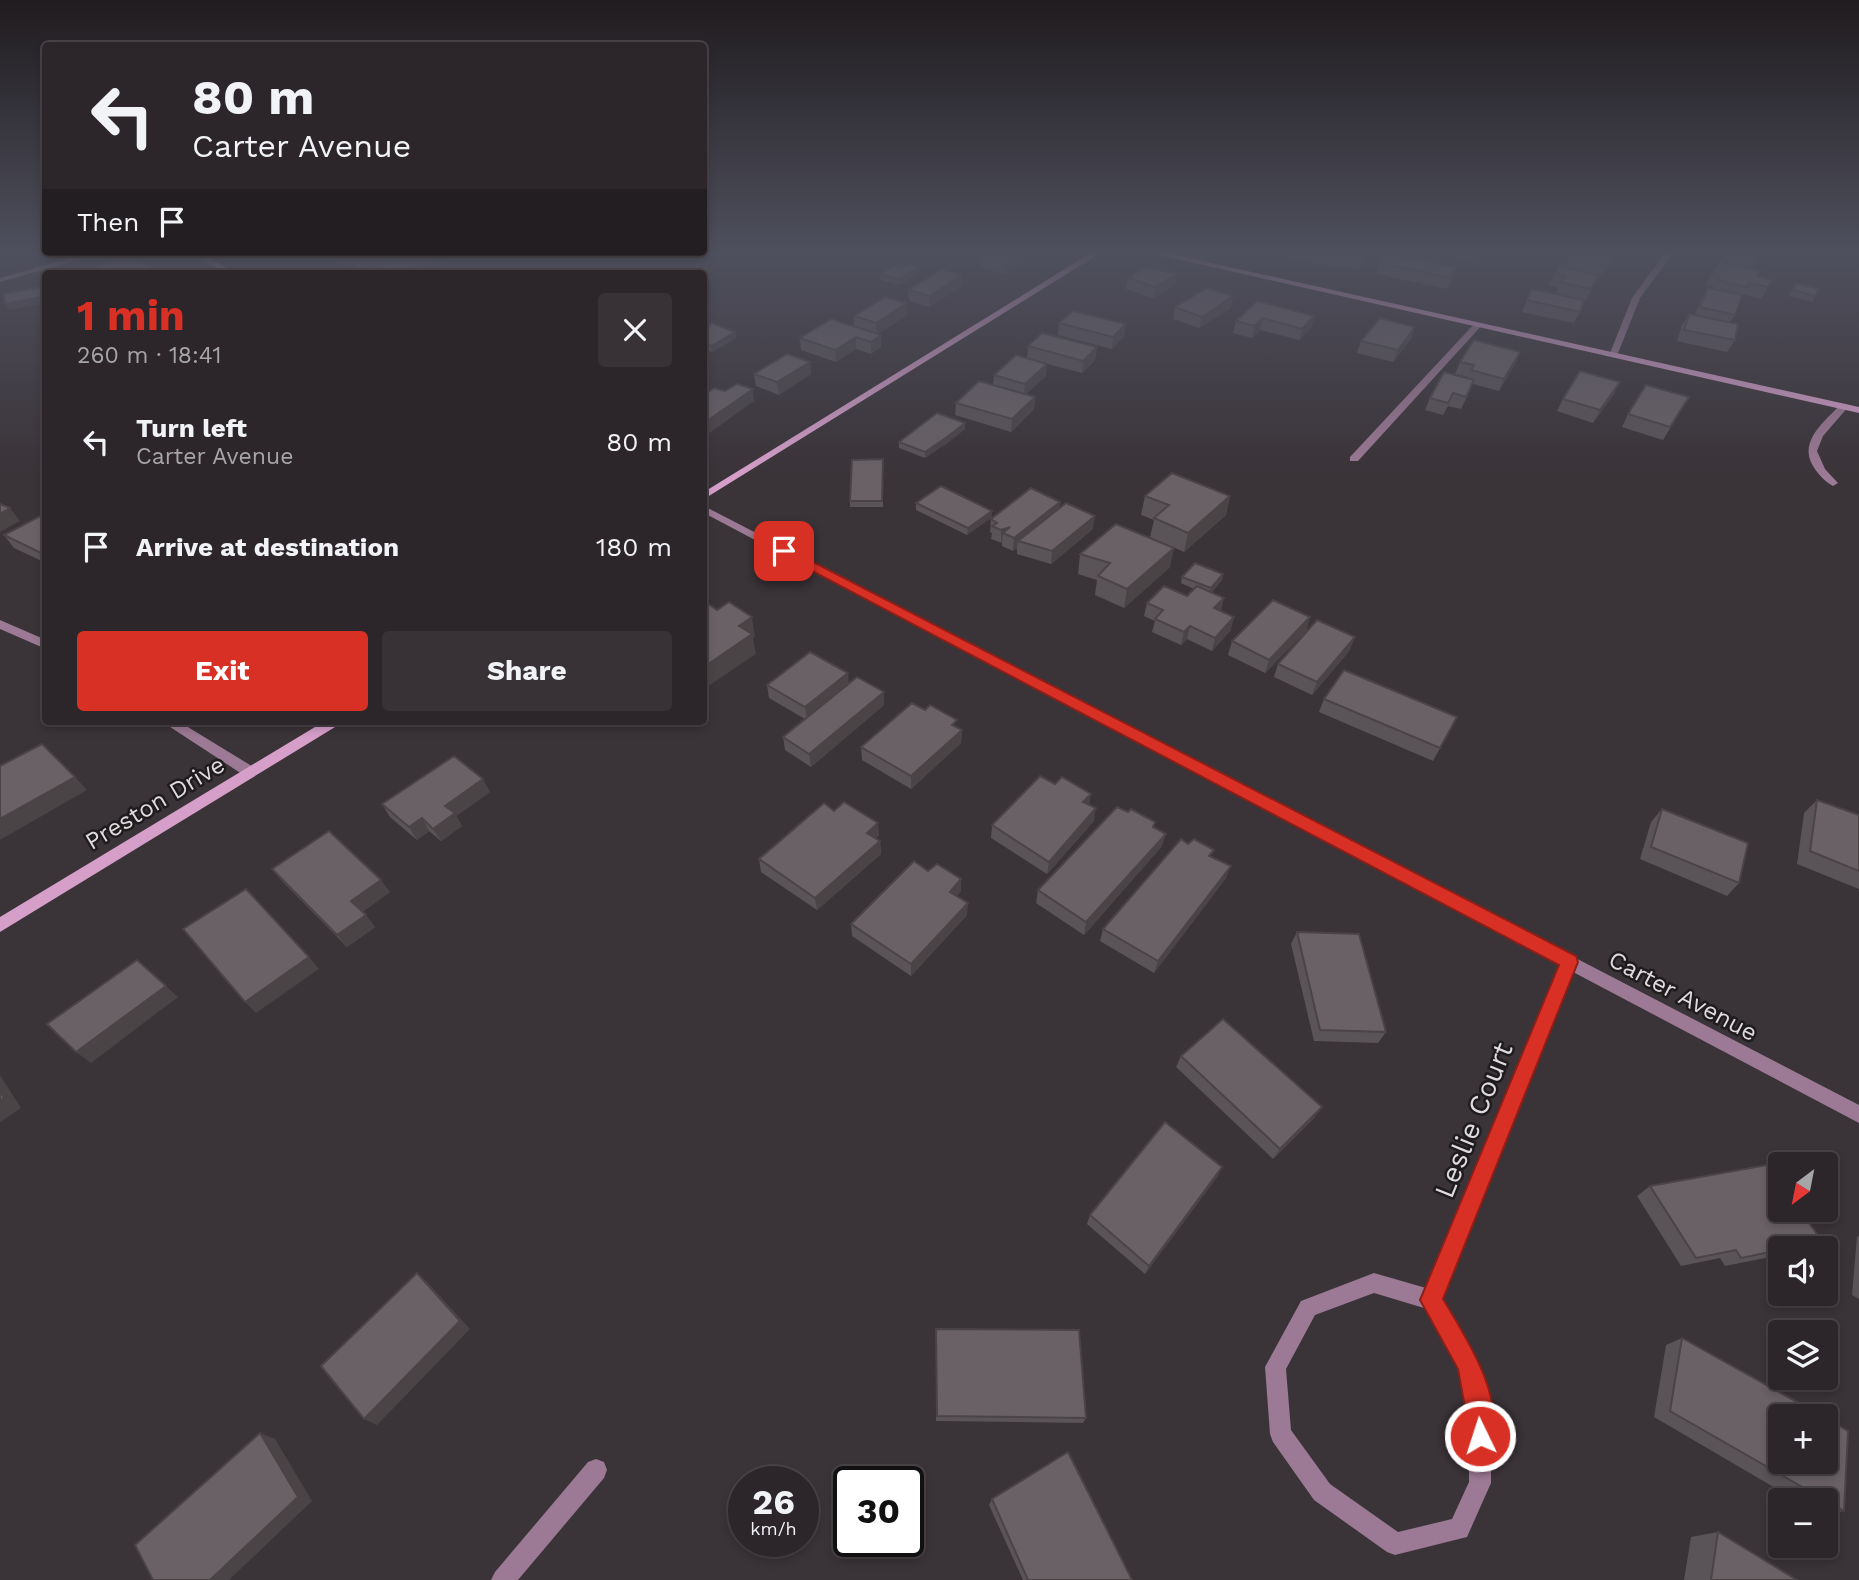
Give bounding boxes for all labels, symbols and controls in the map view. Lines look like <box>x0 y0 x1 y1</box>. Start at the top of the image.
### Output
text: 80 m <box>192 68 314 126</box>
icon: left <box>77 70 168 161</box>
text: Carter Avenue <box>192 127 411 165</box>
icon: arrive <box>153 203 191 241</box>
text: Then <box>77 207 139 237</box>
text: 1 min <box>77 291 185 340</box>
button: close <box>598 293 672 367</box>
text: 260 m · 18:41 <box>77 342 222 369</box>
text: Turn left <box>136 413 247 443</box>
icon: left <box>77 423 115 461</box>
text: 80 m <box>606 427 672 457</box>
text: Carter Avenue <box>136 443 294 470</box>
pin <box>754 521 814 581</box>
icon: arrive <box>77 528 115 566</box>
text: Arrive at destination <box>136 532 399 562</box>
text: 180 m <box>596 532 672 562</box>
icon: arrive <box>765 532 803 570</box>
button: Exit <box>77 631 368 711</box>
button: Share <box>382 631 672 711</box>
street label: Preston Drive <box>80 750 230 856</box>
street label: Carter Avenue <box>1604 945 1762 1047</box>
street label: Leslie Court <box>1427 1037 1520 1203</box>
north arrow <box>1768 1152 1838 1222</box>
map controls <box>1768 1152 1838 1558</box>
button: sound <box>1768 1236 1838 1306</box>
button: layers <box>1768 1320 1838 1390</box>
position arrow <box>1443 1399 1517 1473</box>
button: + <box>1768 1404 1838 1474</box>
speed limit sign: 30 <box>833 1466 924 1557</box>
text: 26 <box>752 1481 795 1523</box>
button: − <box>1768 1488 1838 1558</box>
text: km/h <box>750 1518 797 1539</box>

